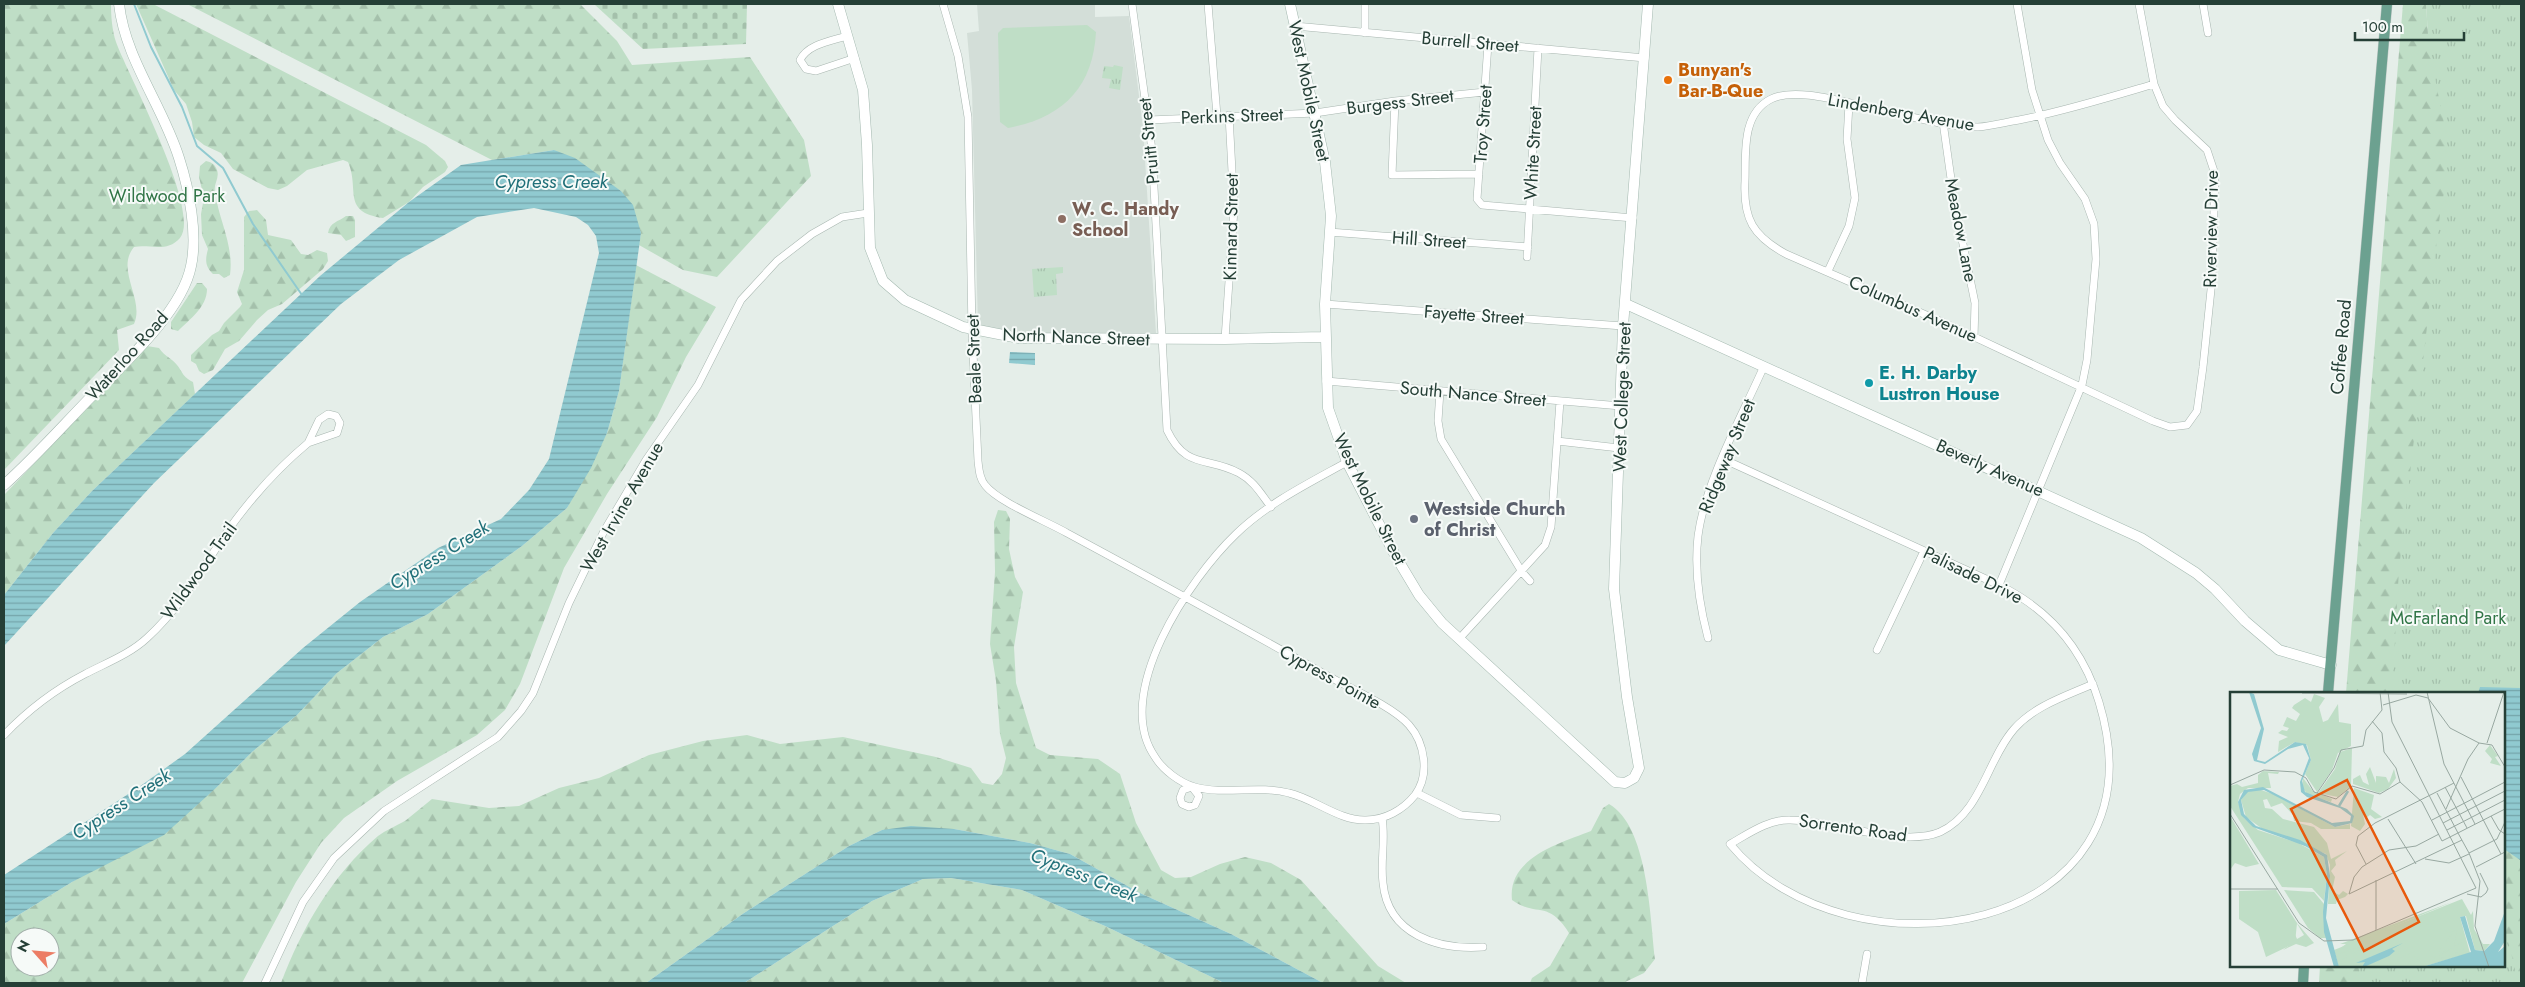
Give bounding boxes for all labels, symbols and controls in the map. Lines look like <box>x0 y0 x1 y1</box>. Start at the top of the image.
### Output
scale bar <box>2355 10 2464 42</box>
text: 100 m <box>2362 16 2403 38</box>
street label: West Mobile Street <box>1281 18 1337 165</box>
street label: Burrell Street <box>1420 25 1520 59</box>
place label: Bunyan's Bar-B-Que <box>1678 57 1763 104</box>
marker: Bunyan's Bar-B-Que <box>1662 74 1674 86</box>
street label: Burgess Street <box>1345 82 1456 121</box>
street label: Troy Street <box>1467 83 1499 164</box>
street label: Lindenberg Avenue <box>1826 86 1976 138</box>
street label: Pruitt Street <box>1131 96 1166 186</box>
street label: Perkins Street <box>1180 101 1284 131</box>
street label: White Street <box>1518 105 1548 201</box>
water label: Cypress Creek <box>494 168 608 195</box>
street label: Riverview Drive <box>2197 170 2225 288</box>
street label: Kinnard Street <box>1217 173 1245 281</box>
street label: Meadow Lane <box>1938 176 1984 284</box>
park label: Wildwood Park <box>109 183 225 209</box>
place label: W. C. Handy School <box>1072 196 1179 243</box>
marker: W. C. Handy School <box>1056 213 1068 225</box>
street label: Hill Street <box>1391 224 1468 256</box>
street label: Columbus Avenue <box>1845 269 1981 349</box>
street label: Coffee Road <box>2324 298 2358 396</box>
street label: Fayette Street <box>1423 299 1526 332</box>
street label: Waterloo Road <box>80 306 174 406</box>
street label: Beale Street <box>959 313 989 404</box>
street label: North Nance Street <box>1002 321 1151 353</box>
street label: West College Street <box>1606 321 1638 473</box>
place label: E. H. Darby Lustron House <box>1879 360 2000 407</box>
street label: South Nance Street <box>1399 375 1548 413</box>
marker: E. H. Darby Lustron House <box>1863 377 1875 389</box>
street label: Ridgeway Street <box>1692 394 1762 517</box>
street label: West Mobile Street <box>1327 429 1413 570</box>
street label: Beverly Avenue <box>1932 433 2048 503</box>
street label: West Irvine Avenue <box>574 437 670 577</box>
place label: Westside Church of Christ <box>1424 496 1565 543</box>
water label: Cypress Creek <box>384 513 495 596</box>
marker: Westside Church of Christ <box>1408 513 1420 525</box>
street label: Wildwood Trail <box>155 517 243 625</box>
street label: Palisade Drive <box>1919 540 2027 610</box>
park label: McFarland Park <box>2390 605 2506 631</box>
street label: Cypress Pointe <box>1275 638 1385 716</box>
inset map <box>2230 692 2505 967</box>
water label: Cypress Creek <box>66 761 177 846</box>
street label: Sorrento Road <box>1797 808 1909 848</box>
water label: Cypress Creek <box>1026 841 1142 909</box>
north arrow <box>10 927 60 977</box>
text: N <box>12 937 35 956</box>

